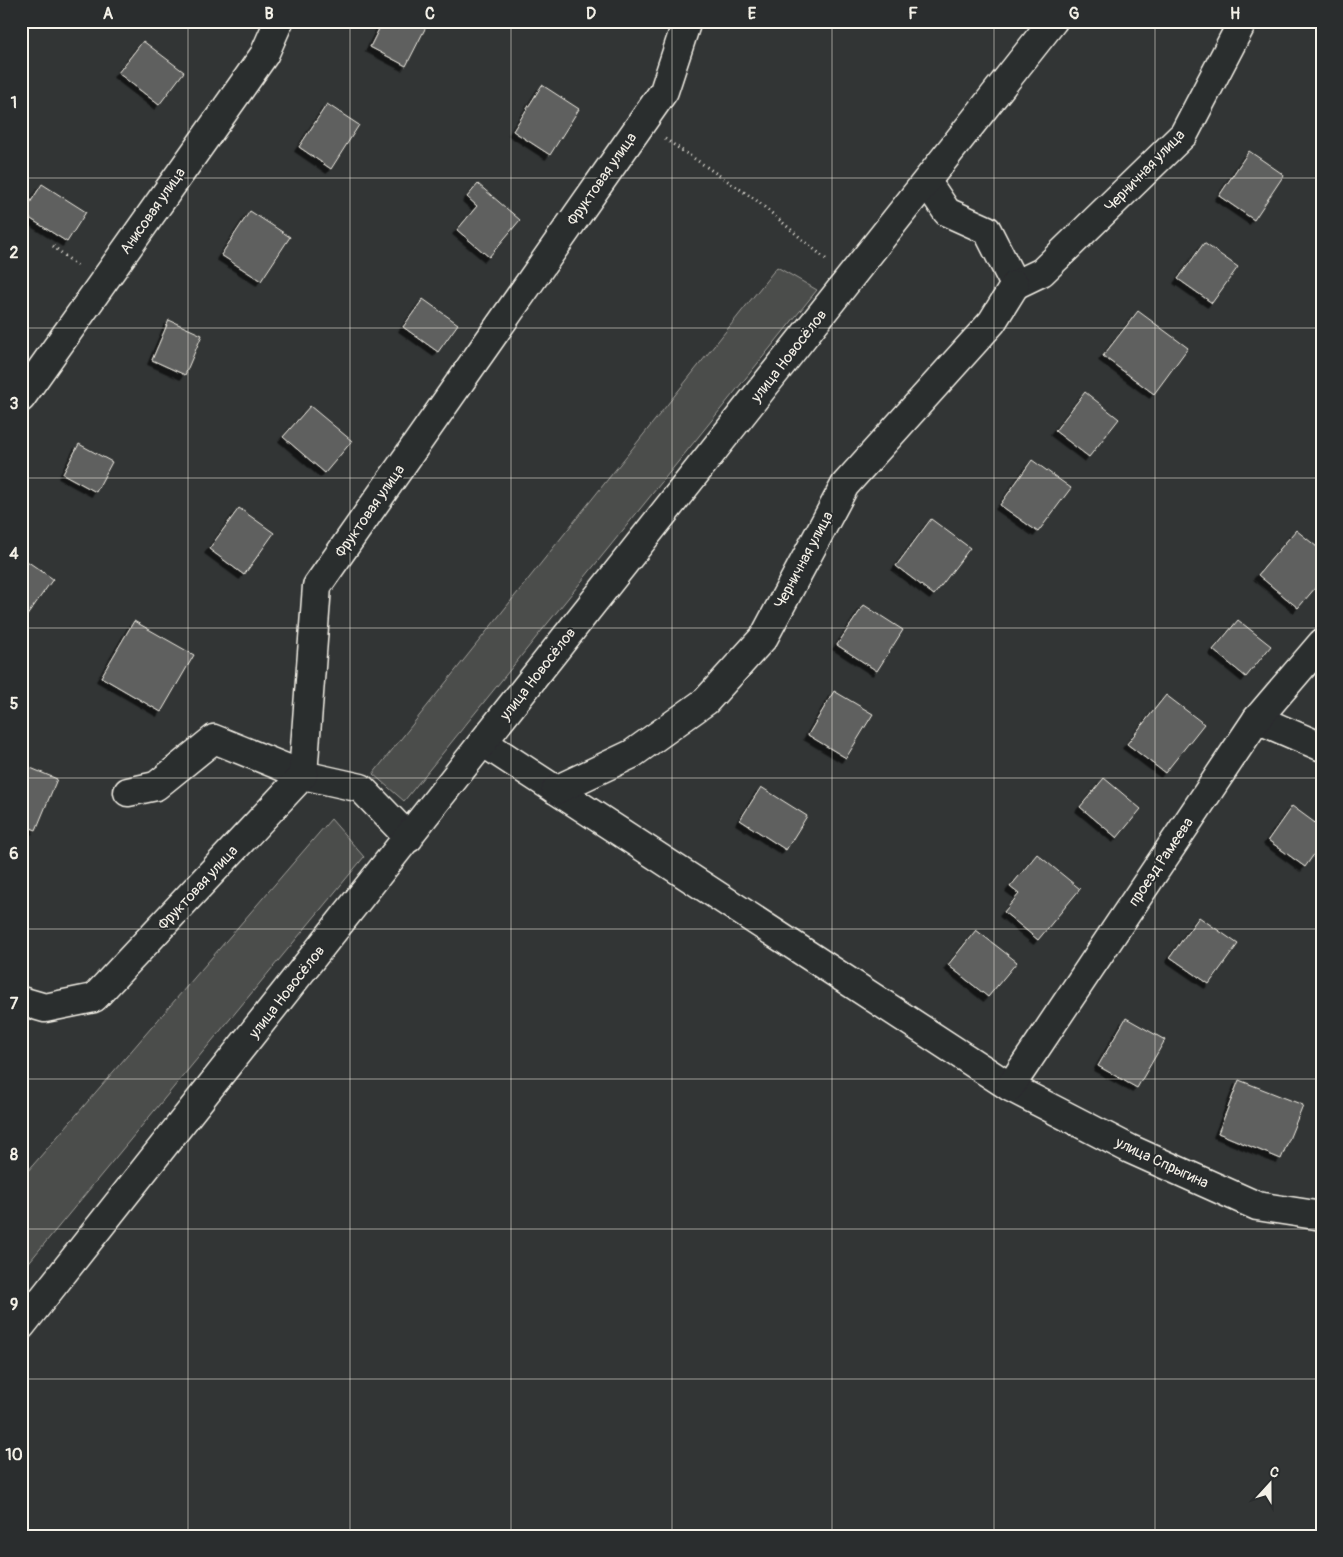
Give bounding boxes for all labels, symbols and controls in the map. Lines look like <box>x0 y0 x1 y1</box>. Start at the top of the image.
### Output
text: A <box>103 4 114 24</box>
text: B <box>264 4 274 24</box>
text: C <box>425 4 435 24</box>
text: D <box>586 4 596 24</box>
text: E <box>748 4 757 24</box>
text: F <box>908 4 918 24</box>
text: G <box>1069 4 1080 24</box>
text: H <box>1230 4 1240 24</box>
text: 1 <box>11 93 17 113</box>
street label: Черничная улица <box>1101 126 1189 216</box>
street label: Фруктовая улица <box>563 129 641 229</box>
street label: Анисовая улица <box>116 164 190 258</box>
text: 2 <box>10 243 19 263</box>
street label: улица Новосёлов <box>746 306 831 407</box>
text: 3 <box>10 394 19 414</box>
street label: Фруктовая улица <box>331 461 409 561</box>
street label: Черничная улица <box>770 508 838 612</box>
text: 4 <box>9 544 19 564</box>
street label: улица Новосёлов <box>495 624 580 725</box>
text: 5 <box>10 694 19 714</box>
street label: проезд Рамеева <box>1124 814 1198 910</box>
street label: Фруктовая улица <box>154 842 242 934</box>
text: 6 <box>9 844 19 864</box>
street label: улица Новосёлов <box>244 942 329 1043</box>
text: 7 <box>10 994 19 1014</box>
street label: улица Спрыгина <box>1112 1133 1212 1193</box>
text: 8 <box>10 1145 18 1165</box>
text: 9 <box>10 1295 18 1315</box>
text: 10 <box>5 1445 23 1465</box>
north arrow <box>1246 1460 1296 1510</box>
text: С <box>1267 1463 1282 1482</box>

